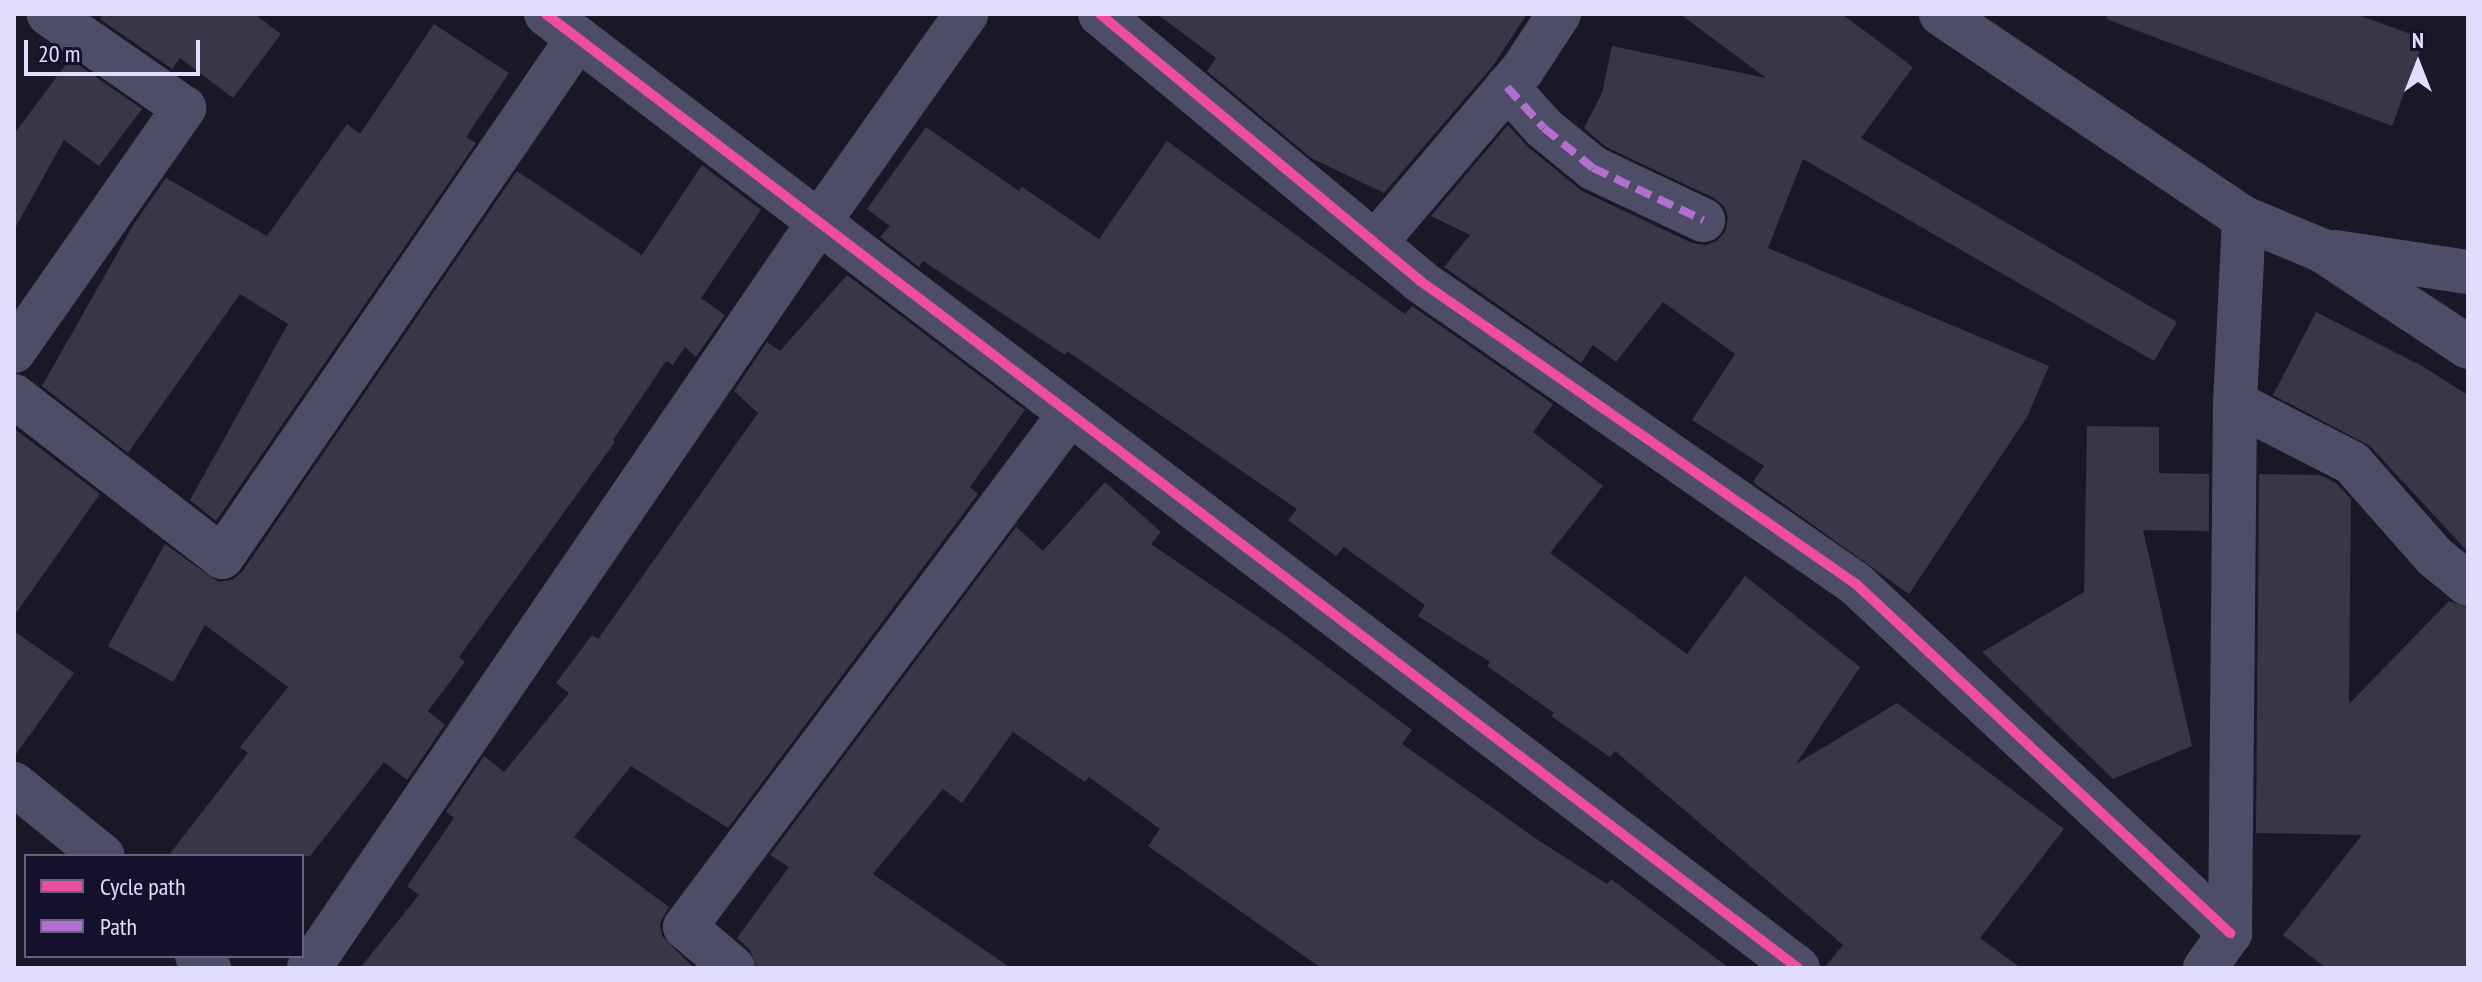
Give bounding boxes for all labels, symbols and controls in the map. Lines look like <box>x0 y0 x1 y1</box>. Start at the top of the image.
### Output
scale bar <box>28 24 204 74</box>
north arrow <box>2378 24 2458 104</box>
text: N <box>2412 26 2424 54</box>
text: 20 m <box>38 38 80 69</box>
legend <box>24 854 304 958</box>
text: Cycle path <box>100 871 186 902</box>
text: Path <box>100 911 137 942</box>

